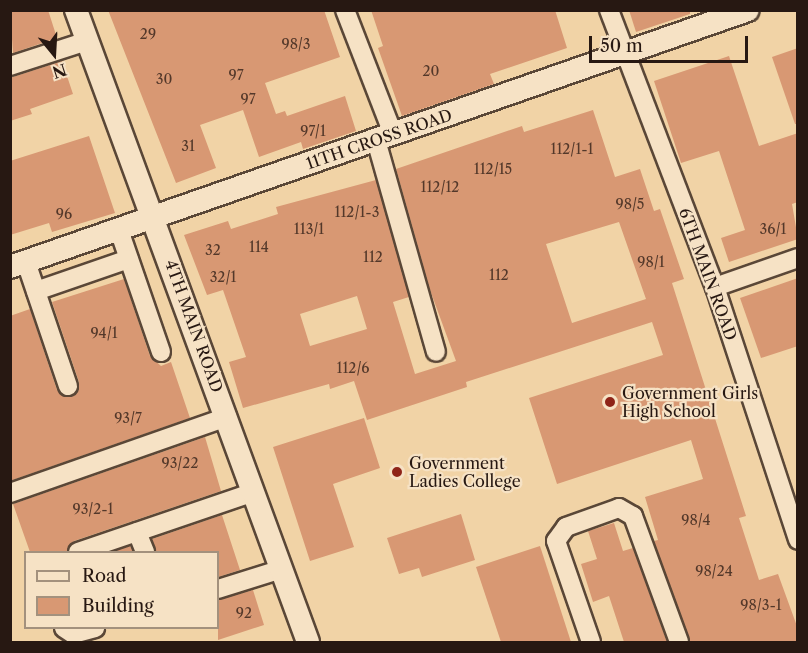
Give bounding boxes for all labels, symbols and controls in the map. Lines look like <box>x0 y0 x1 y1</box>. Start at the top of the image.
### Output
north arrow <box>24 24 84 84</box>
scale bar <box>592 24 751 62</box>
house number: 29 <box>140 26 156 42</box>
text: 50 m <box>600 35 643 57</box>
house number: 98/3 <box>281 36 311 52</box>
text: N <box>50 59 69 83</box>
house number: 20 <box>423 63 439 79</box>
house number: 97 <box>228 67 244 83</box>
house number: 30 <box>156 71 172 87</box>
house number: 97 <box>240 91 256 107</box>
street label: 11TH CROSS ROAD <box>303 105 455 173</box>
house number: 97/1 <box>300 123 326 139</box>
house number: 31 <box>181 138 195 154</box>
house number: 112/1-1 <box>551 141 593 157</box>
house number: 112/15 <box>474 161 512 177</box>
house number: 112/12 <box>421 179 459 195</box>
house number: 98/5 <box>616 196 644 212</box>
house number: 112/1-3 <box>335 204 379 220</box>
street label: 6TH MAIN ROAD <box>675 205 741 343</box>
house number: 96 <box>56 206 72 222</box>
house number: 113/1 <box>294 221 324 237</box>
house number: 36/1 <box>760 221 786 237</box>
house number: 114 <box>249 239 269 255</box>
house number: 32 <box>205 242 221 258</box>
house number: 112 <box>363 249 383 265</box>
house number: 98/1 <box>637 254 665 270</box>
street label: 4TH MAIN ROAD <box>161 257 227 395</box>
house number: 112 <box>489 267 509 283</box>
house number: 32/1 <box>210 269 236 285</box>
house number: 94/1 <box>90 325 118 341</box>
house number: 112/6 <box>337 360 369 376</box>
place label: Government Girls High School <box>622 383 758 421</box>
marker: Government Girls High School <box>603 395 617 409</box>
house number: 93/7 <box>114 410 142 426</box>
place label: Government Ladies College <box>409 453 521 491</box>
house number: 93/22 <box>162 455 198 471</box>
marker: Government Ladies College <box>390 465 404 479</box>
house number: 93/2-1 <box>73 501 113 517</box>
house number: 98/4 <box>681 512 711 528</box>
legend <box>24 551 219 629</box>
house number: 98/24 <box>695 563 733 579</box>
text: Road <box>82 565 127 587</box>
text: Building <box>82 595 154 617</box>
house number: 98/3-1 <box>740 597 782 613</box>
house number: 92 <box>236 605 252 621</box>

